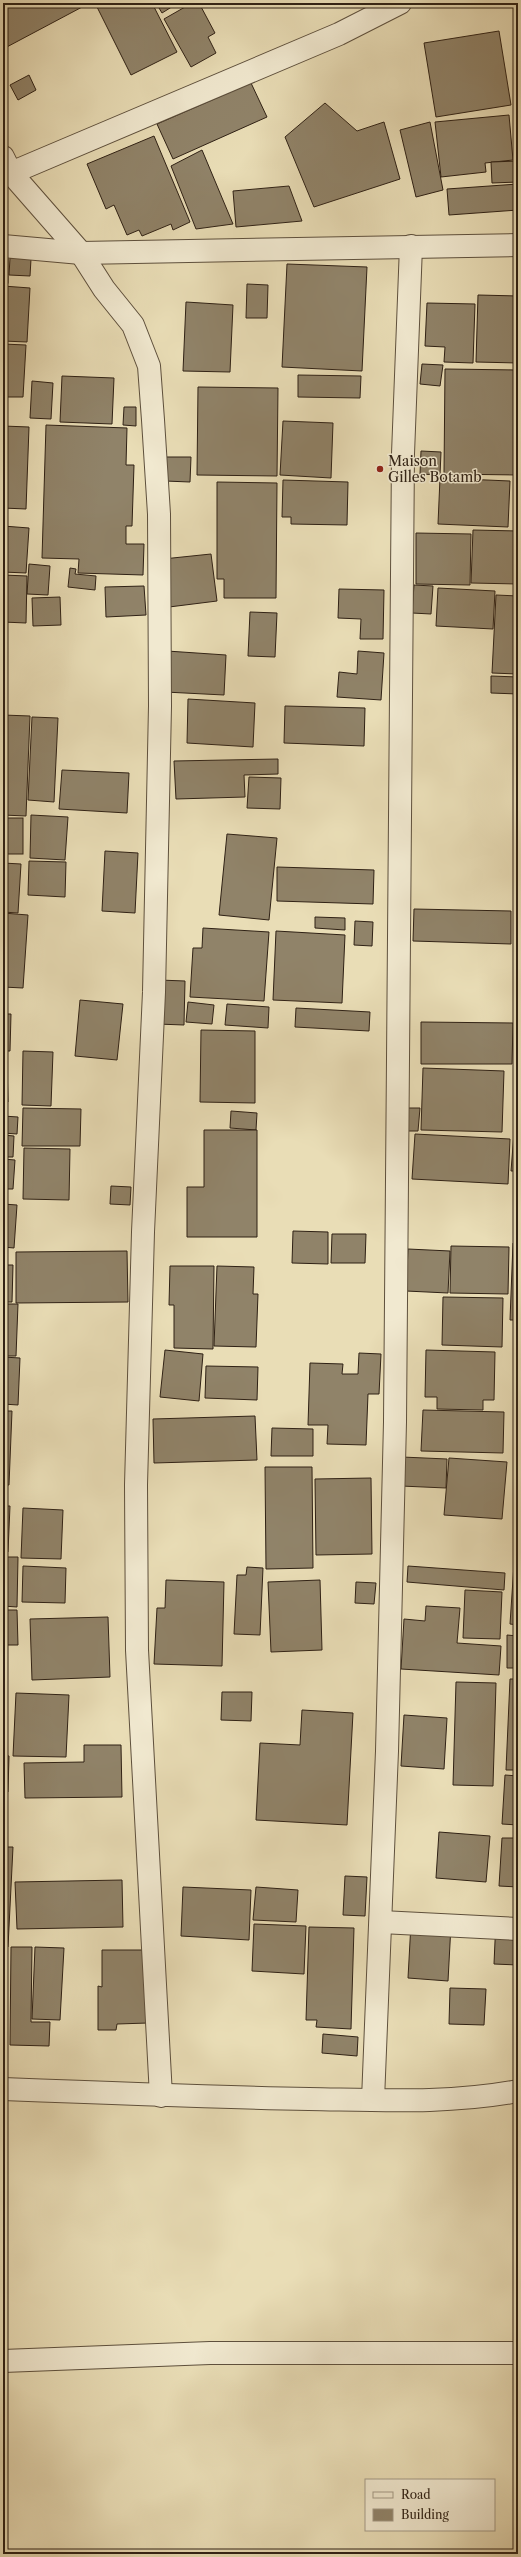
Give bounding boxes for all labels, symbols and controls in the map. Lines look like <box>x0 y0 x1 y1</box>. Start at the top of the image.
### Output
place label: Maison Gilles Botamb <box>388 452 482 486</box>
marker: Maison Gilles Botamb <box>375 464 385 474</box>
legend <box>365 2479 495 2531</box>
text: Road <box>401 2487 431 2502</box>
text: Building <box>401 2507 449 2522</box>

